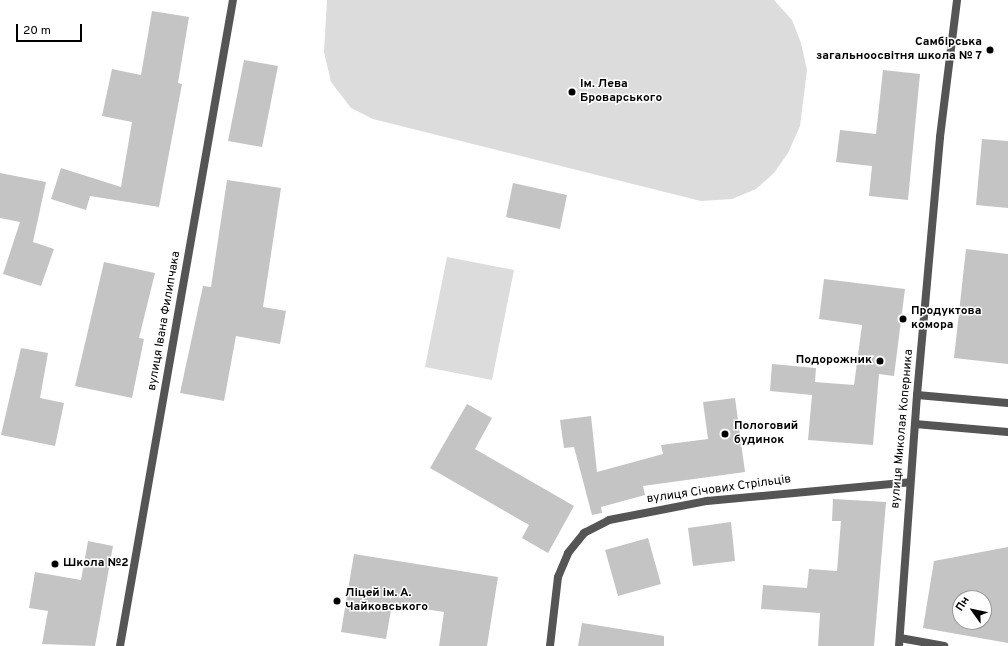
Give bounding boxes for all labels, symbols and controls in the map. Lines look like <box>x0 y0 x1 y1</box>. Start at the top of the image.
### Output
scale bar <box>18 16 84 42</box>
text: 20 m <box>23 23 51 39</box>
place label: Самбірська загальноосвітня школа № 7 <box>816 36 982 64</box>
marker: Самбірська загальноосвітня школа № 7 <box>985 45 995 55</box>
place label: Ім. Лева Броварського <box>580 78 662 106</box>
marker: Ім. Лева Броварського <box>567 87 577 97</box>
street label: вулиця Івана Филипчака <box>146 250 184 392</box>
place label: Продуктова комора <box>911 305 981 333</box>
marker: Продуктова комора <box>898 314 908 324</box>
street label: вулиця Миколая Коперника <box>889 349 917 509</box>
place label: Подорожник <box>796 354 872 368</box>
marker: Подорожник <box>875 356 885 366</box>
place label: Пологовий будинок <box>734 420 798 448</box>
marker: Пологовий будинок <box>719 428 731 440</box>
street label: вулиця Січових Стрільців <box>646 473 792 507</box>
place label: Школа №2 <box>63 557 129 571</box>
marker: Школа №2 <box>50 559 60 569</box>
place label: Ліцей ім. А. Чайковського <box>345 587 428 615</box>
north arrow <box>952 590 992 630</box>
text: Пн <box>953 594 973 614</box>
marker: Ліцей ім. А. Чайковського <box>332 596 342 606</box>

